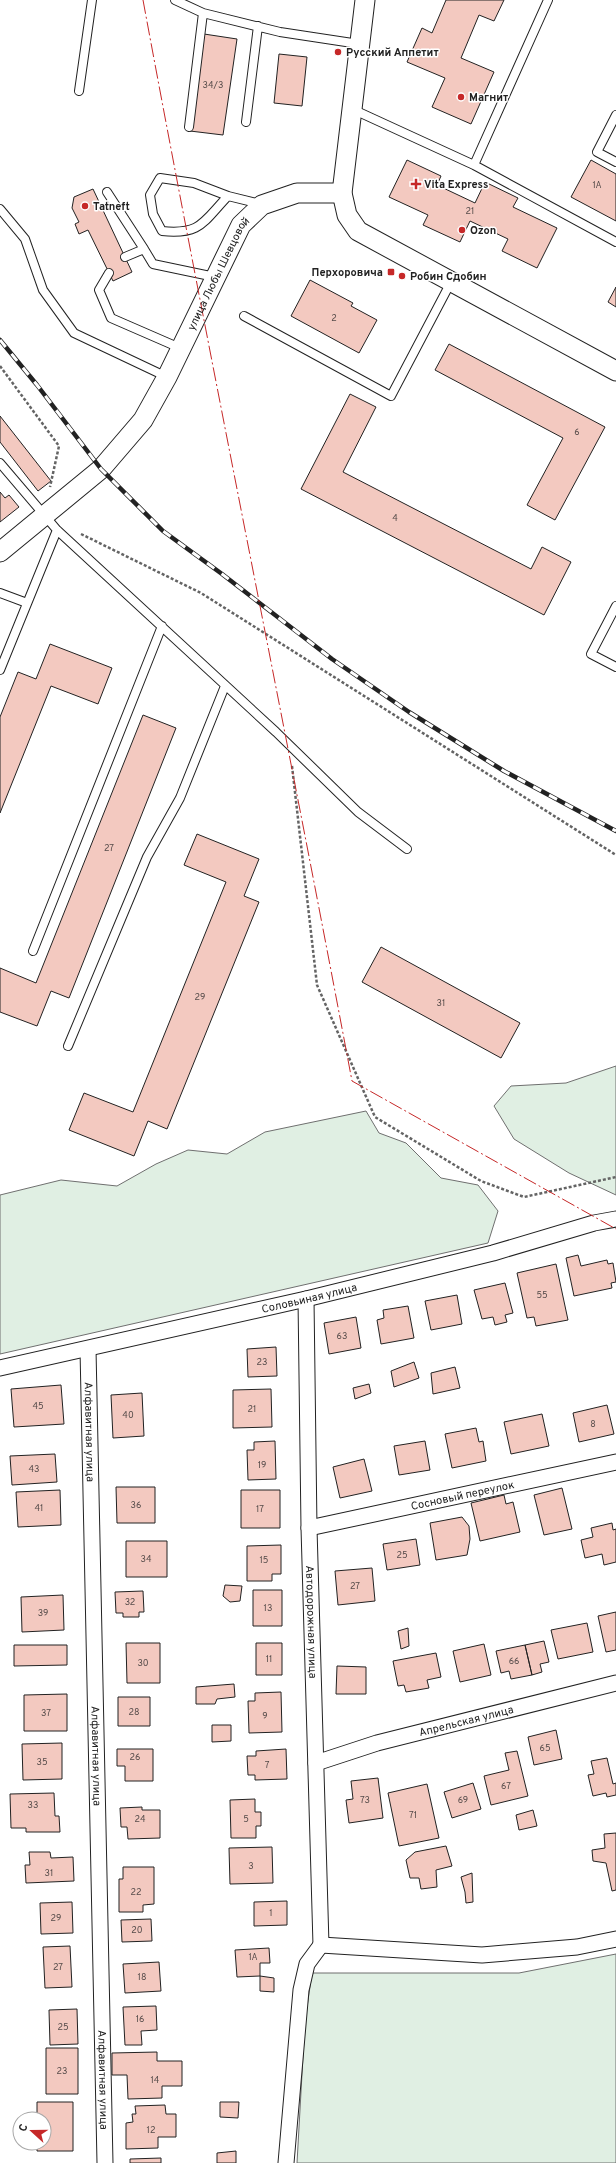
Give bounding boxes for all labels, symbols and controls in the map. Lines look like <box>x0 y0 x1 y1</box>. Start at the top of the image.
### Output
place label: Русский Аппетит <box>346 46 439 60</box>
marker: Русский Аппетит <box>333 47 343 57</box>
house number: 34/3 <box>203 80 223 91</box>
place label: Магнит <box>469 91 508 105</box>
marker: Магнит <box>456 92 466 102</box>
place label: Vita Express <box>424 178 488 192</box>
marker: Vita Express <box>411 179 421 189</box>
house number: 1А <box>592 180 602 191</box>
place label: Tatneft <box>93 200 130 214</box>
marker: Tatneft <box>80 201 90 211</box>
house number: 21 <box>466 206 474 217</box>
street label: улица Любы Шевцовой <box>185 214 253 333</box>
place label: Ozon <box>470 224 496 238</box>
marker: Ozon <box>457 225 467 235</box>
place label: Перхоровича <box>312 266 383 280</box>
marker: Перхоровича <box>386 267 396 277</box>
place label: Робин Сдобин <box>410 270 487 284</box>
marker: Робин Сдобин <box>397 271 407 281</box>
house number: 2 <box>331 313 337 324</box>
house number: 6 <box>574 427 580 438</box>
house number: 4 <box>392 513 398 524</box>
house number: 27 <box>104 843 114 854</box>
house number: 29 <box>195 992 205 1003</box>
house number: 31 <box>437 998 445 1009</box>
street label: Соловьиная улица <box>260 1281 359 1317</box>
house number: 55 <box>536 1290 548 1301</box>
house number: 63 <box>337 1331 347 1342</box>
house number: 23 <box>257 1357 267 1368</box>
street label: Алфавитная улица <box>81 1382 97 1482</box>
house number: 45 <box>32 1401 44 1412</box>
house number: 21 <box>248 1404 256 1415</box>
house number: 40 <box>122 1410 134 1421</box>
house number: 8 <box>590 1419 596 1430</box>
house number: 19 <box>258 1460 266 1471</box>
house number: 43 <box>28 1464 40 1475</box>
street label: Сосновый переулок <box>410 1478 516 1514</box>
house number: 36 <box>131 1500 141 1511</box>
house number: 41 <box>35 1503 43 1514</box>
house number: 17 <box>256 1504 264 1515</box>
house number: 25 <box>396 1550 408 1561</box>
house number: 34 <box>140 1554 152 1565</box>
house number: 15 <box>260 1555 268 1566</box>
street label: Автодорожная улица <box>302 1565 319 1679</box>
house number: 27 <box>350 1581 360 1592</box>
house number: 32 <box>125 1597 135 1608</box>
house number: 13 <box>264 1603 272 1614</box>
house number: 39 <box>38 1608 48 1619</box>
house number: 11 <box>266 1654 272 1665</box>
house number: 66 <box>509 1656 519 1667</box>
house number: 30 <box>137 1658 149 1669</box>
street label: Апрельская улица <box>418 1703 515 1740</box>
street label: Алфавитная улица <box>87 1706 104 1806</box>
house number: 28 <box>128 1707 140 1718</box>
house number: 37 <box>41 1708 51 1719</box>
house number: 9 <box>262 1711 268 1722</box>
house number: 65 <box>540 1743 550 1754</box>
house number: 26 <box>130 1752 140 1763</box>
house number: 35 <box>36 1757 48 1768</box>
house number: 7 <box>265 1760 270 1771</box>
house number: 67 <box>501 1781 511 1792</box>
house number: 73 <box>360 1795 370 1806</box>
house number: 69 <box>458 1795 468 1806</box>
house number: 33 <box>28 1800 38 1811</box>
house number: 71 <box>409 1810 417 1821</box>
house number: 24 <box>134 1814 146 1825</box>
house number: 5 <box>243 1814 249 1825</box>
house number: 3 <box>248 1861 254 1872</box>
house number: 31 <box>45 1868 53 1879</box>
house number: 22 <box>130 1887 142 1898</box>
house number: 1 <box>269 1908 273 1919</box>
house number: 29 <box>51 1913 61 1924</box>
house number: 20 <box>131 1925 143 1936</box>
house number: 1А <box>248 1952 258 1963</box>
house number: 27 <box>53 1962 63 1973</box>
house number: 18 <box>138 1972 146 1983</box>
house number: 16 <box>136 2014 144 2025</box>
house number: 25 <box>57 2022 69 2033</box>
street label: Алфавитная улица <box>94 2030 110 2130</box>
house number: 23 <box>57 2066 67 2077</box>
house number: 14 <box>151 2075 160 2086</box>
north arrow <box>12 2111 52 2151</box>
text: С <box>16 2122 31 2134</box>
house number: 12 <box>147 2125 155 2136</box>

